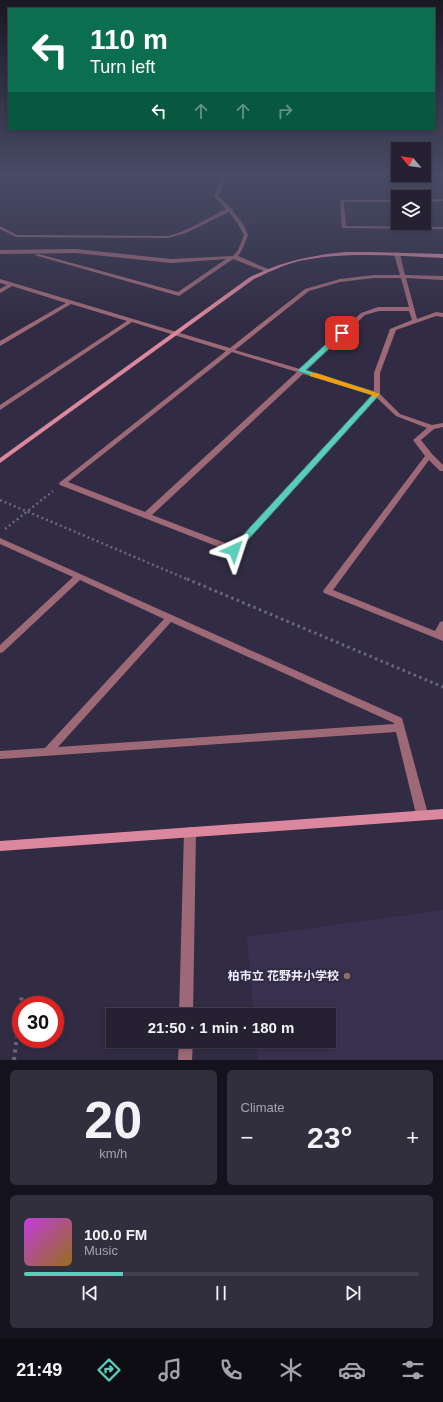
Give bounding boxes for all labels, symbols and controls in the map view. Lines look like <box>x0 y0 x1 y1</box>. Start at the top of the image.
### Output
icon: left <box>24 24 76 76</box>
text: 110 m <box>90 24 168 55</box>
text: Turn left <box>90 57 155 77</box>
icon: left <box>148 100 170 122</box>
icon: ahead <box>190 100 212 122</box>
icon: ahead <box>232 100 254 122</box>
icon: right <box>274 100 296 122</box>
north arrow <box>391 142 431 182</box>
map controls <box>391 142 431 230</box>
button: layers <box>391 190 431 230</box>
pin <box>325 316 359 350</box>
icon: arrive <box>331 322 353 344</box>
position arrow <box>213 529 255 571</box>
place label: 柏市立 花野井小学校 <box>228 969 339 983</box>
marker: 柏市立 花野井小学校 <box>342 971 352 981</box>
speed limit sign: 30 <box>12 996 64 1048</box>
text: 21:50 · 1 min · 180 m <box>148 1019 294 1036</box>
text: 20 <box>84 1091 142 1149</box>
text: Climate <box>241 1100 285 1115</box>
text: 23° <box>307 1121 352 1154</box>
text: − <box>241 1125 253 1150</box>
text: + <box>406 1125 419 1150</box>
text: km/h <box>99 1146 127 1161</box>
text: 100.0 FM <box>84 1226 147 1243</box>
text: Music <box>84 1243 118 1258</box>
icon: previous <box>79 1282 101 1304</box>
icon: pause <box>210 1282 232 1304</box>
icon: next <box>342 1282 364 1304</box>
icon: directions <box>95 1356 123 1384</box>
icon: music <box>156 1356 184 1384</box>
icon: phone <box>217 1356 245 1384</box>
icon: climate <box>277 1356 305 1384</box>
icon: car <box>338 1356 366 1384</box>
icon: filters <box>399 1356 427 1384</box>
text: 21:49 <box>16 1360 62 1380</box>

